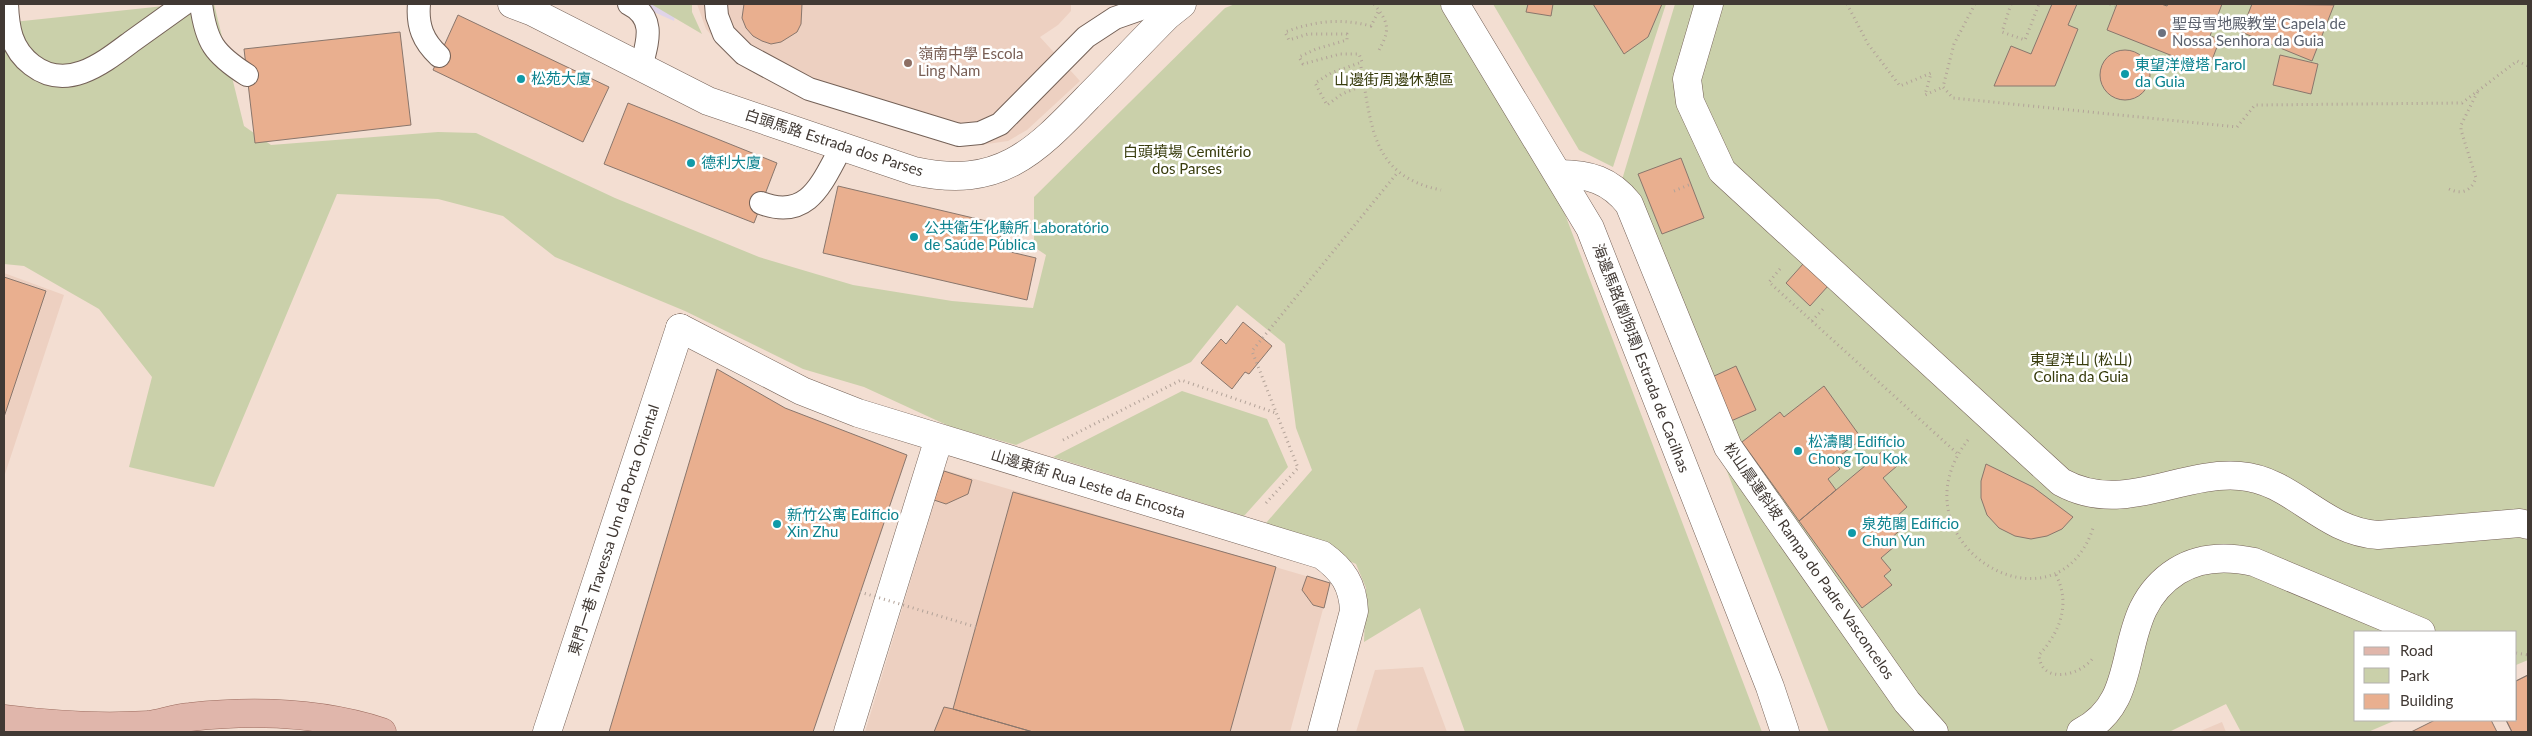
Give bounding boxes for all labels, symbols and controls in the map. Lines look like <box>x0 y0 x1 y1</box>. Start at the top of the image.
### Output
place label: 聖母雪地殿教堂 Capela de Nossa Senhora da Guia <box>2172 14 2346 49</box>
marker: 聖母雪地殿教堂 Capela de Nossa Senhora da Guia <box>2156 27 2168 39</box>
place label: 嶺南中學 Escola Ling Nam <box>918 44 1023 79</box>
place label: 東望洋燈塔 Farol da Guia <box>2135 55 2246 90</box>
marker: 嶺南中學 Escola Ling Nam <box>902 57 914 69</box>
marker: 東望洋燈塔 Farol da Guia <box>2119 68 2131 80</box>
place label: 松苑大廈 <box>531 69 591 87</box>
park label: 山邊街周邊休憩區 <box>1334 70 1454 88</box>
marker: 松苑大廈 <box>515 73 527 85</box>
street label: 白頭馬路 Estrada dos Parses <box>743 105 926 179</box>
park label: 白頭墳場 Cemitério dos Parses <box>1123 142 1251 177</box>
place label: 德利大廈 <box>701 153 761 171</box>
marker: 德利大廈 <box>685 157 697 169</box>
place label: 公共衛生化驗所 Laboratório de Saúde Pública <box>924 218 1109 253</box>
marker: 公共衛生化驗所 Laboratório de Saúde Pública <box>908 231 920 243</box>
street label: 海邊馬路(劏狗環) Estrada de Cacilhas <box>1590 241 1694 475</box>
park label: 東望洋山 (松山) Colina da Guia <box>2030 350 2132 385</box>
street label: 東門一巷 Travessa Um da Porta Oriental <box>564 402 662 657</box>
place label: 松濤閣 Edifício Chong Tou Kok <box>1808 432 1908 467</box>
street label: 松山晨運斜坡 Rampa do Padre Vasconcelos <box>1721 439 1899 682</box>
street label: 山邊東街 Rua Leste da Encosta <box>989 445 1188 521</box>
marker: 松濤閣 Edifício Chong Tou Kok <box>1792 445 1804 457</box>
place label: 新竹公寓 Edifício Xin Zhu <box>787 505 899 540</box>
place label: 泉苑閣 Edifício Chun Yun <box>1862 514 1959 549</box>
marker: 新竹公寓 Edifício Xin Zhu <box>771 518 783 530</box>
marker: 泉苑閣 Edifício Chun Yun <box>1846 527 1858 539</box>
legend <box>2354 631 2517 721</box>
text: Road <box>2400 641 2433 659</box>
text: Park <box>2400 666 2430 684</box>
text: Building <box>2400 691 2453 709</box>

